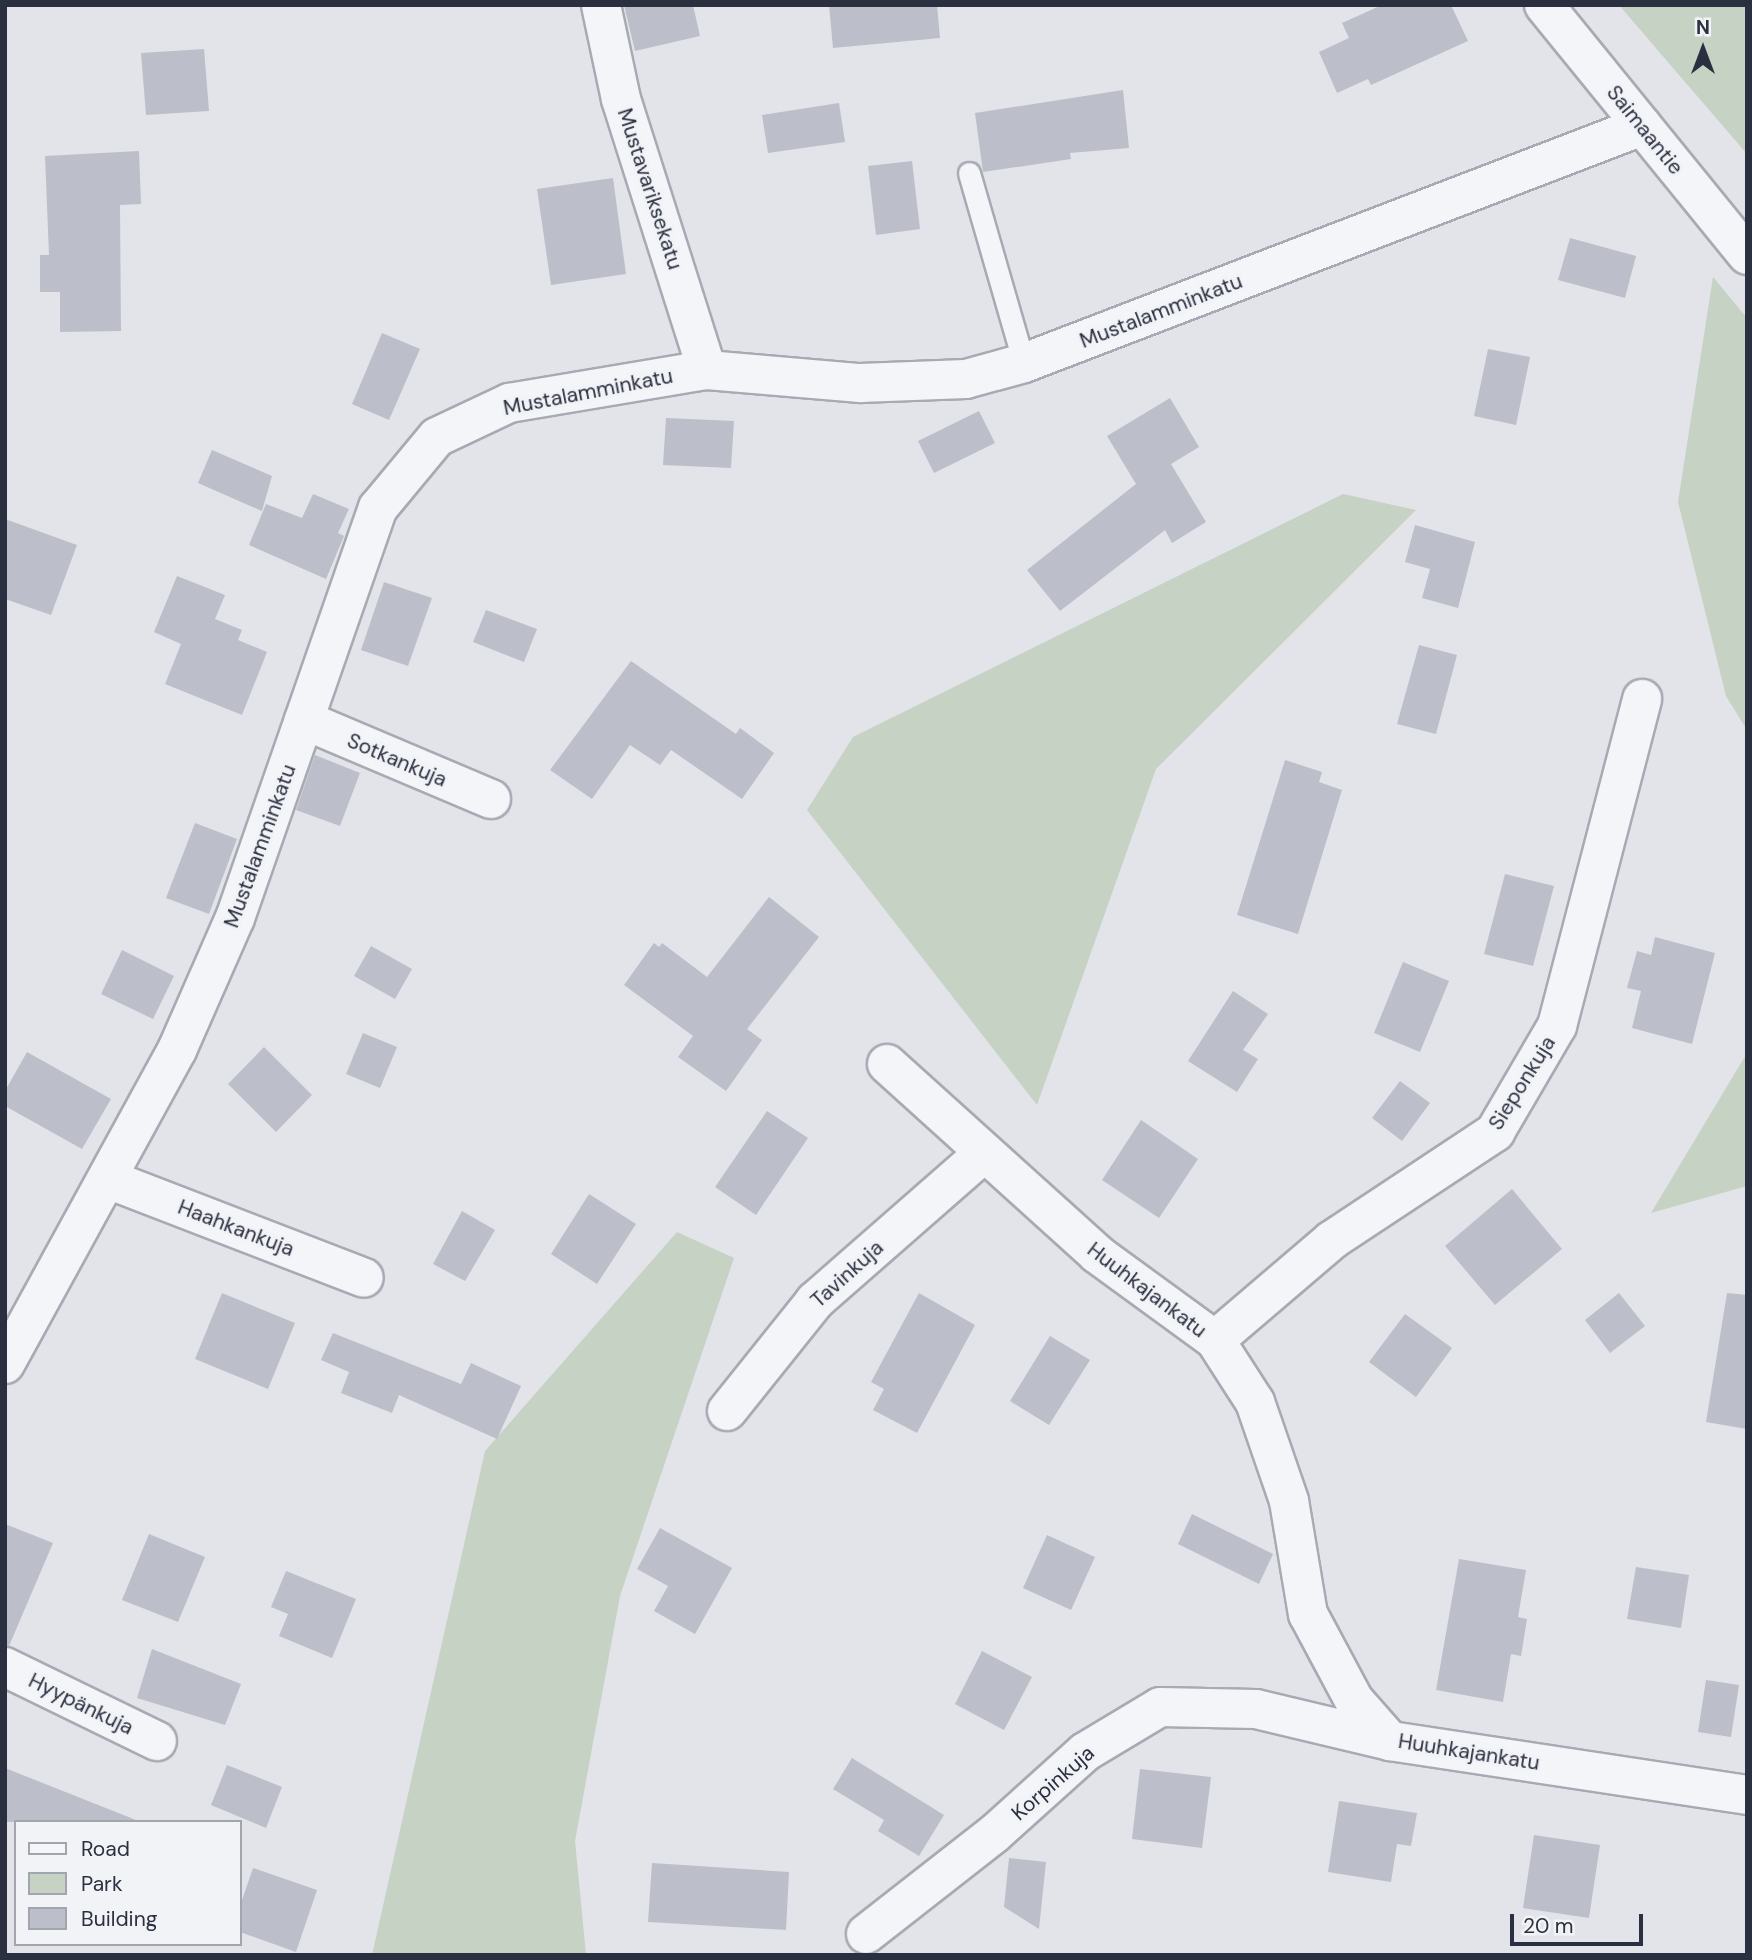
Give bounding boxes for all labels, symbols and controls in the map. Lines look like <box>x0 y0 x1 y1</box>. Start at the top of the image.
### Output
north arrow <box>1668 14 1738 84</box>
text: N <box>1696 15 1710 40</box>
street label: Saimaantie <box>1601 80 1689 180</box>
street label: Mustavariksekatu <box>612 105 688 273</box>
street label: Mustalamminkatu <box>1076 268 1246 354</box>
street label: Mustalamminkatu <box>501 363 675 421</box>
street label: Sotkankuja <box>343 728 451 792</box>
street label: Mustalamminkatu <box>219 761 301 931</box>
street label: Sieponkuja <box>1483 1031 1561 1135</box>
street label: Haahkankuja <box>174 1194 298 1262</box>
street label: Tavinkuja <box>806 1235 888 1313</box>
street label: Huuhkajankatu <box>1082 1237 1212 1343</box>
street label: Hyypänkuja <box>25 1668 137 1740</box>
street label: Huuhkajankatu <box>1396 1728 1542 1776</box>
street label: Korpinkuja <box>1007 1740 1099 1826</box>
legend <box>14 1820 242 1946</box>
text: Road <box>81 1835 130 1863</box>
text: Park <box>81 1870 122 1898</box>
scale bar <box>1514 1900 1647 1944</box>
text: Building <box>81 1905 157 1933</box>
text: 20 m <box>1523 1912 1574 1940</box>

